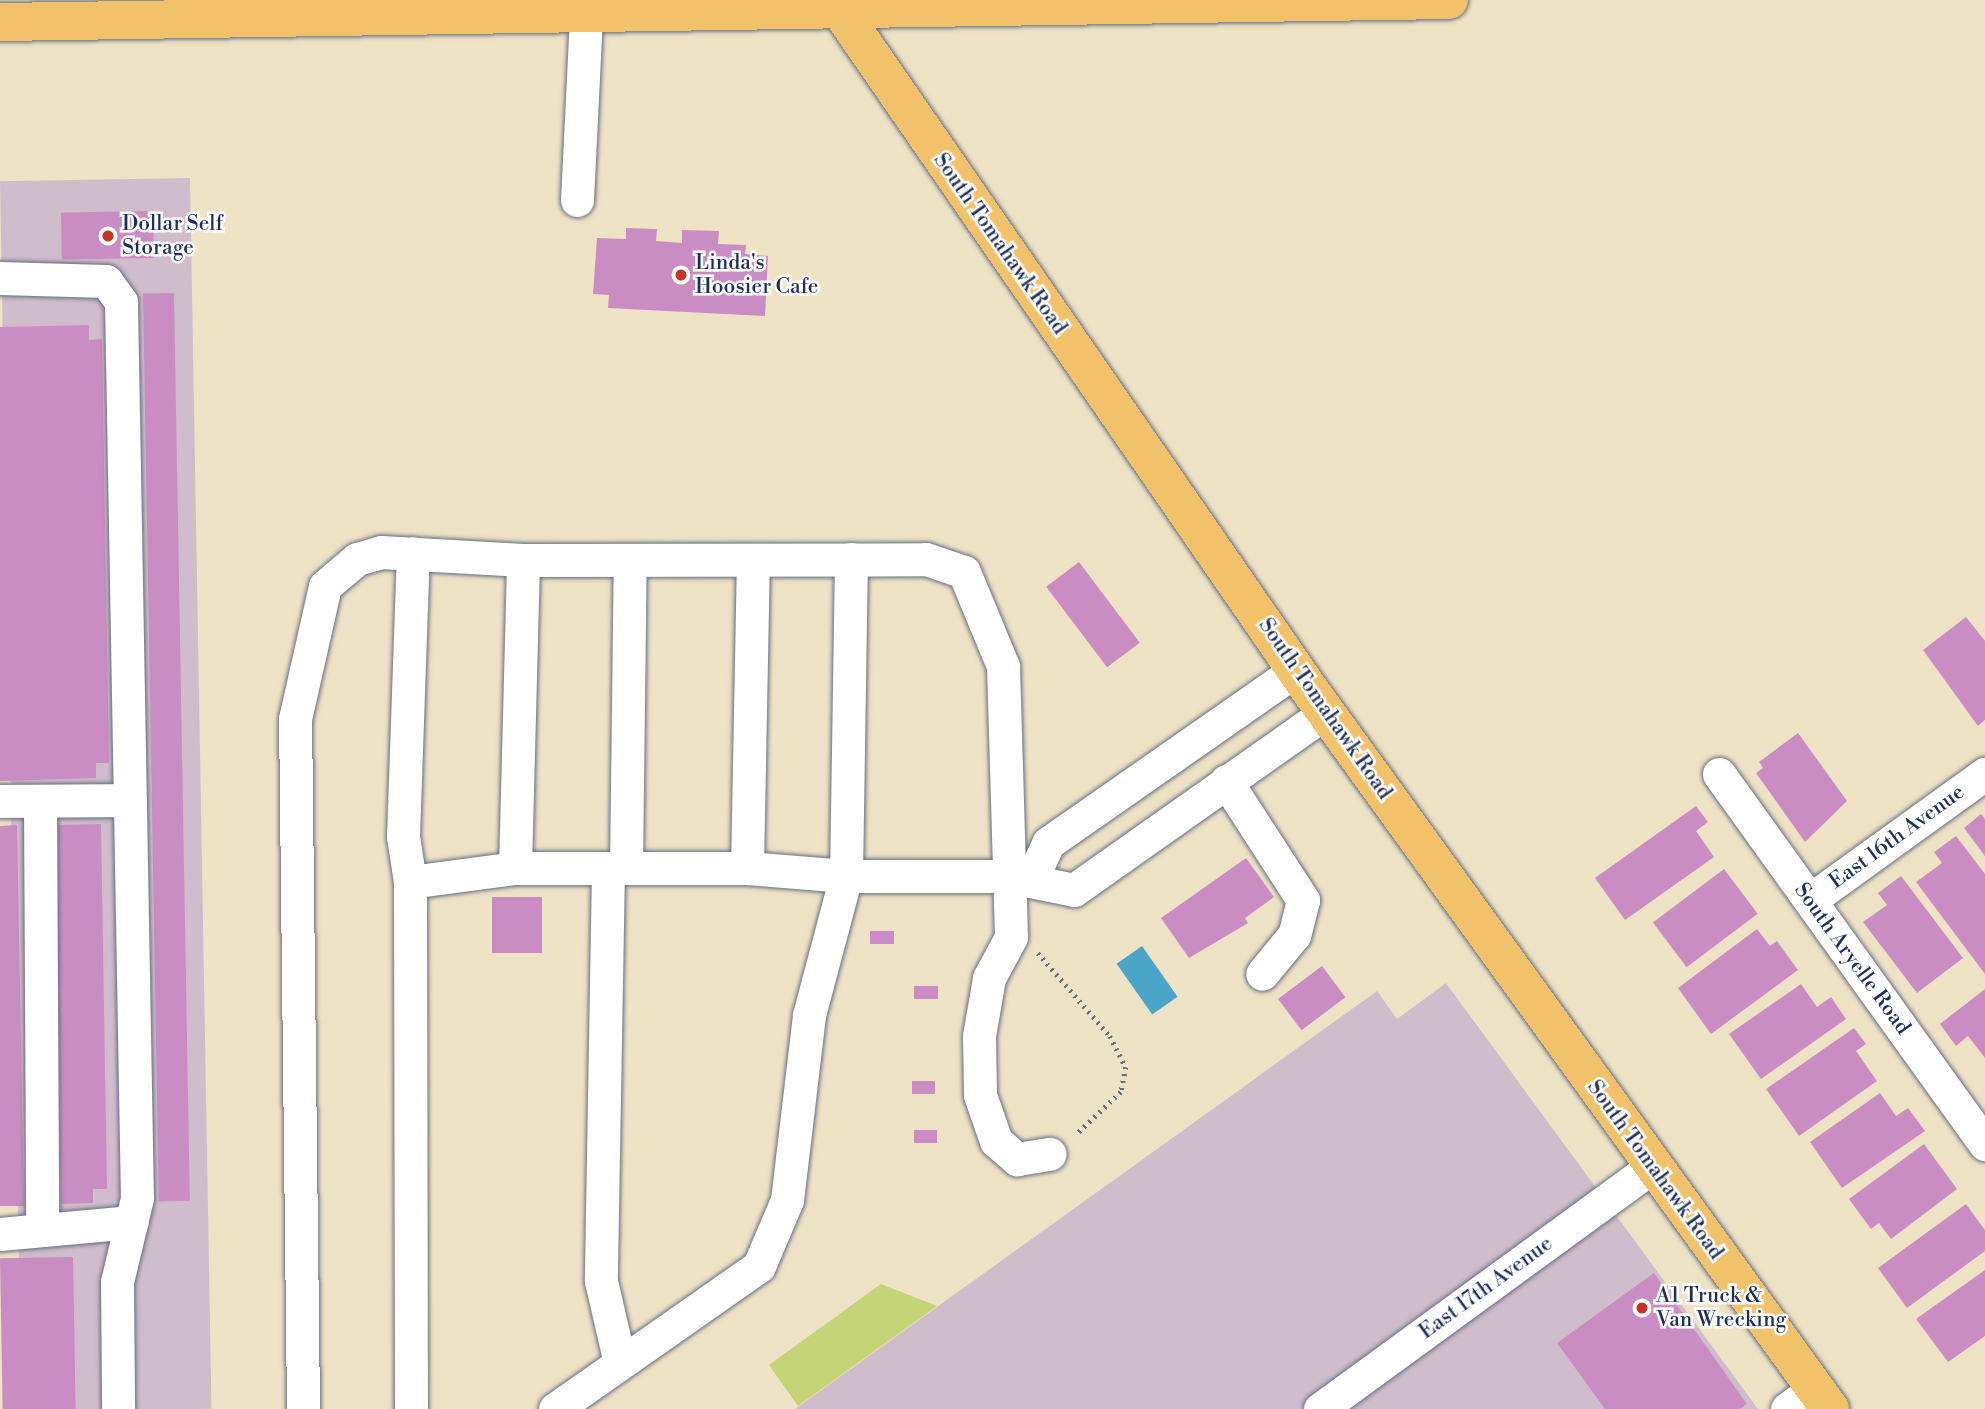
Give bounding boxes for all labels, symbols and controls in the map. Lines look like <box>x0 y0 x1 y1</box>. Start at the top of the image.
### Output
street label: South Tomahawk Road <box>928 149 1072 339</box>
place label: Dollar Self Storage <box>122 211 223 261</box>
marker: Dollar Self Storage <box>100 228 116 244</box>
place label: Linda's Hoosier Cafe <box>695 250 818 300</box>
marker: Linda's Hoosier Cafe <box>673 267 689 283</box>
street label: South Tomahawk Road <box>1253 614 1397 804</box>
street label: East 16th Avenue <box>1824 779 1970 895</box>
street label: South Aryelle Road <box>1789 878 1915 1040</box>
street label: South Tomahawk Road <box>1581 1075 1729 1265</box>
street label: East 17th Avenue <box>1414 1231 1558 1345</box>
place label: A1 Truck & Van Wrecking <box>1656 1283 1786 1333</box>
marker: A1 Truck & Van Wrecking <box>1634 1300 1650 1316</box>

